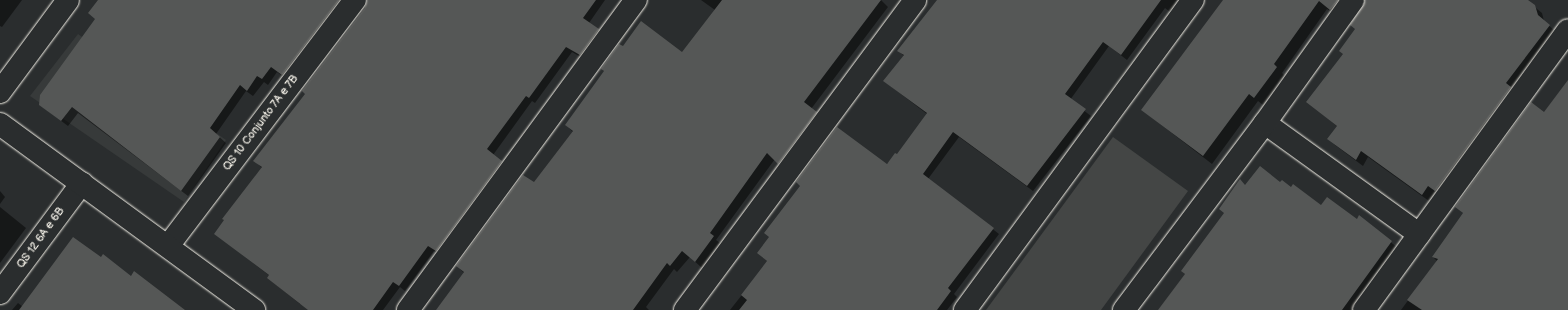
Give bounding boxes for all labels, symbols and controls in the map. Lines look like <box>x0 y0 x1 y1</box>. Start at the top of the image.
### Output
street label: QS 10 Conjunto 7A e 7B <box>221 72 301 174</box>
street label: QS 12 6A e 6B <box>14 205 68 271</box>

